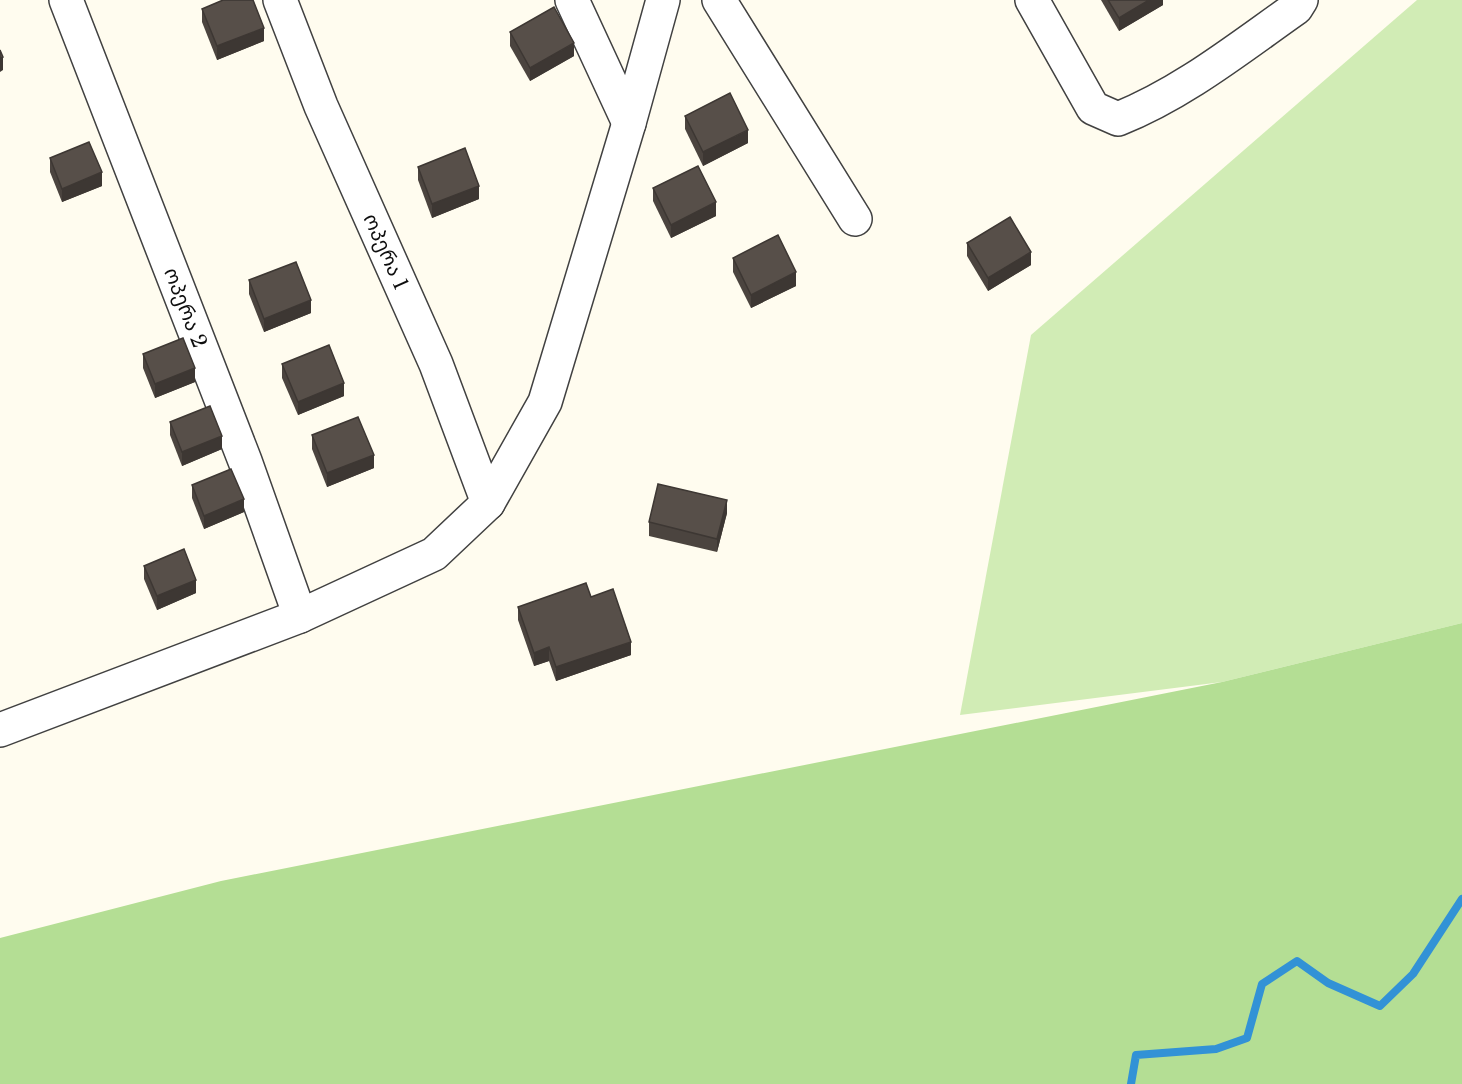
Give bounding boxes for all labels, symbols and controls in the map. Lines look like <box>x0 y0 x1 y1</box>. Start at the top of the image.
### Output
street label: ოპერა 1 <box>358 210 413 293</box>
street label: ოპერა 2 <box>159 264 212 351</box>

